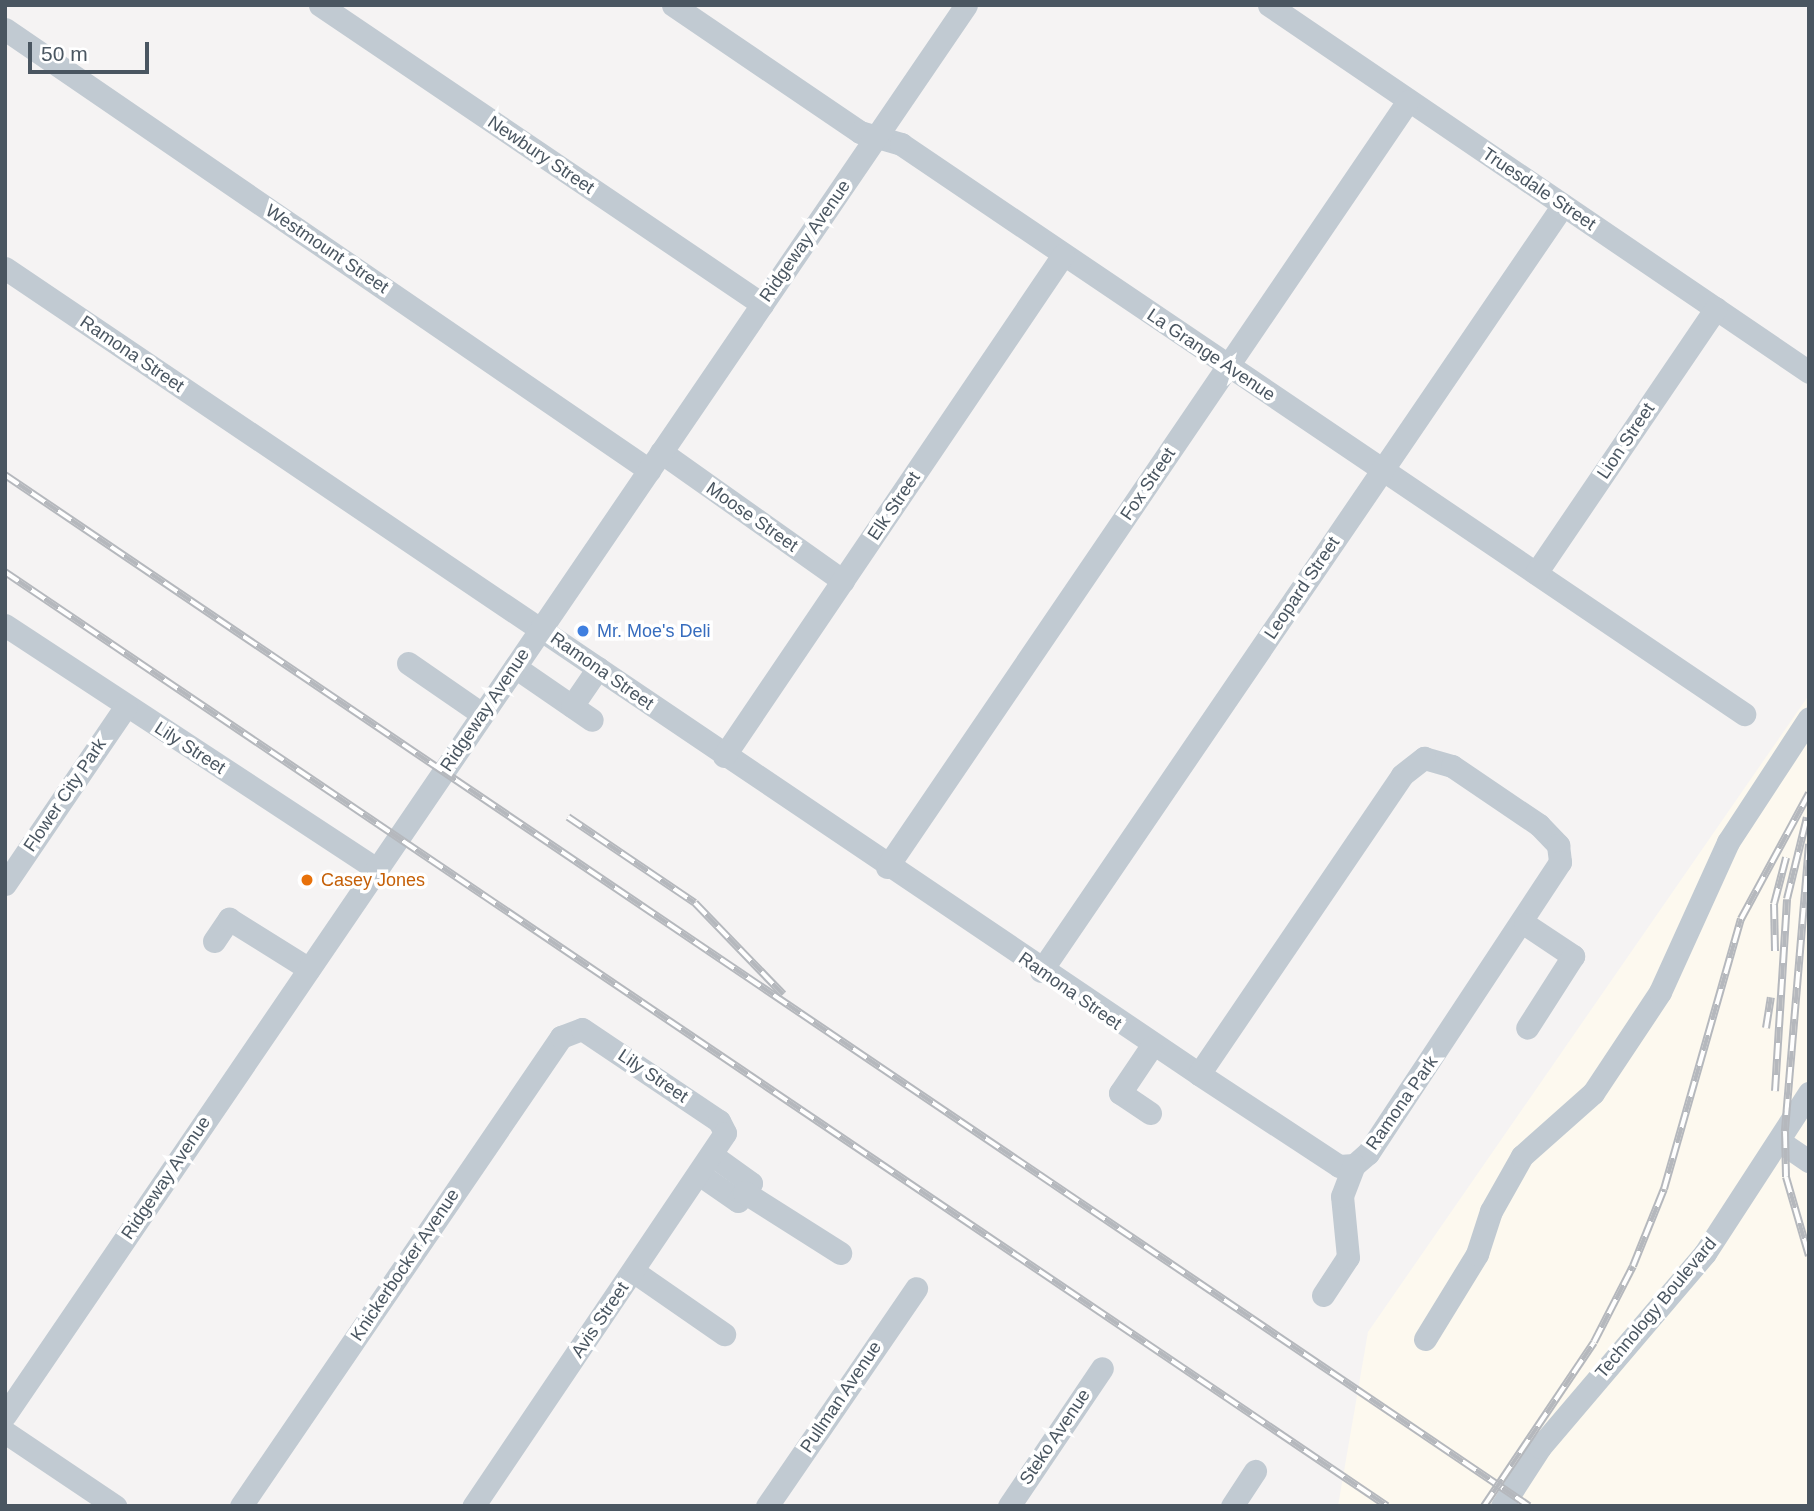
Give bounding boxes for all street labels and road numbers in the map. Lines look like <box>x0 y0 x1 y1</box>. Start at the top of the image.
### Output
street label: Newbury Street <box>484 111 598 199</box>
street label: Truesdale Street <box>1478 143 1600 235</box>
street label: Ridgeway Avenue <box>755 176 855 306</box>
street label: Westmount Street <box>261 200 393 298</box>
street label: La Grange Avenue <box>1142 304 1280 406</box>
street label: Ramona Street <box>76 311 188 397</box>
street label: Lion Street <box>1593 399 1659 483</box>
street label: Fox Street <box>1116 444 1180 524</box>
street label: Elk Street <box>863 468 925 544</box>
street label: Moose Street <box>702 477 802 557</box>
street label: Leopard Street <box>1260 533 1344 643</box>
street label: Ramona Street <box>546 627 658 715</box>
street label: Ridgeway Avenue <box>436 644 534 776</box>
street label: Lily Street <box>151 717 229 779</box>
street label: Flower City Park <box>19 734 111 856</box>
street label: Ramona Street <box>1014 947 1126 1035</box>
street label: Lily Street <box>614 1045 692 1107</box>
street label: Ramona Park <box>1362 1052 1442 1154</box>
street label: Ridgeway Avenue <box>117 1112 215 1244</box>
street label: Knickerbocker Avenue <box>346 1184 464 1346</box>
street label: Technology Boulevard <box>1591 1233 1721 1383</box>
street label: Avis Street <box>567 1278 633 1362</box>
street label: Pullman Avenue <box>795 1337 887 1457</box>
street label: Steko Avenue <box>1015 1385 1095 1489</box>

